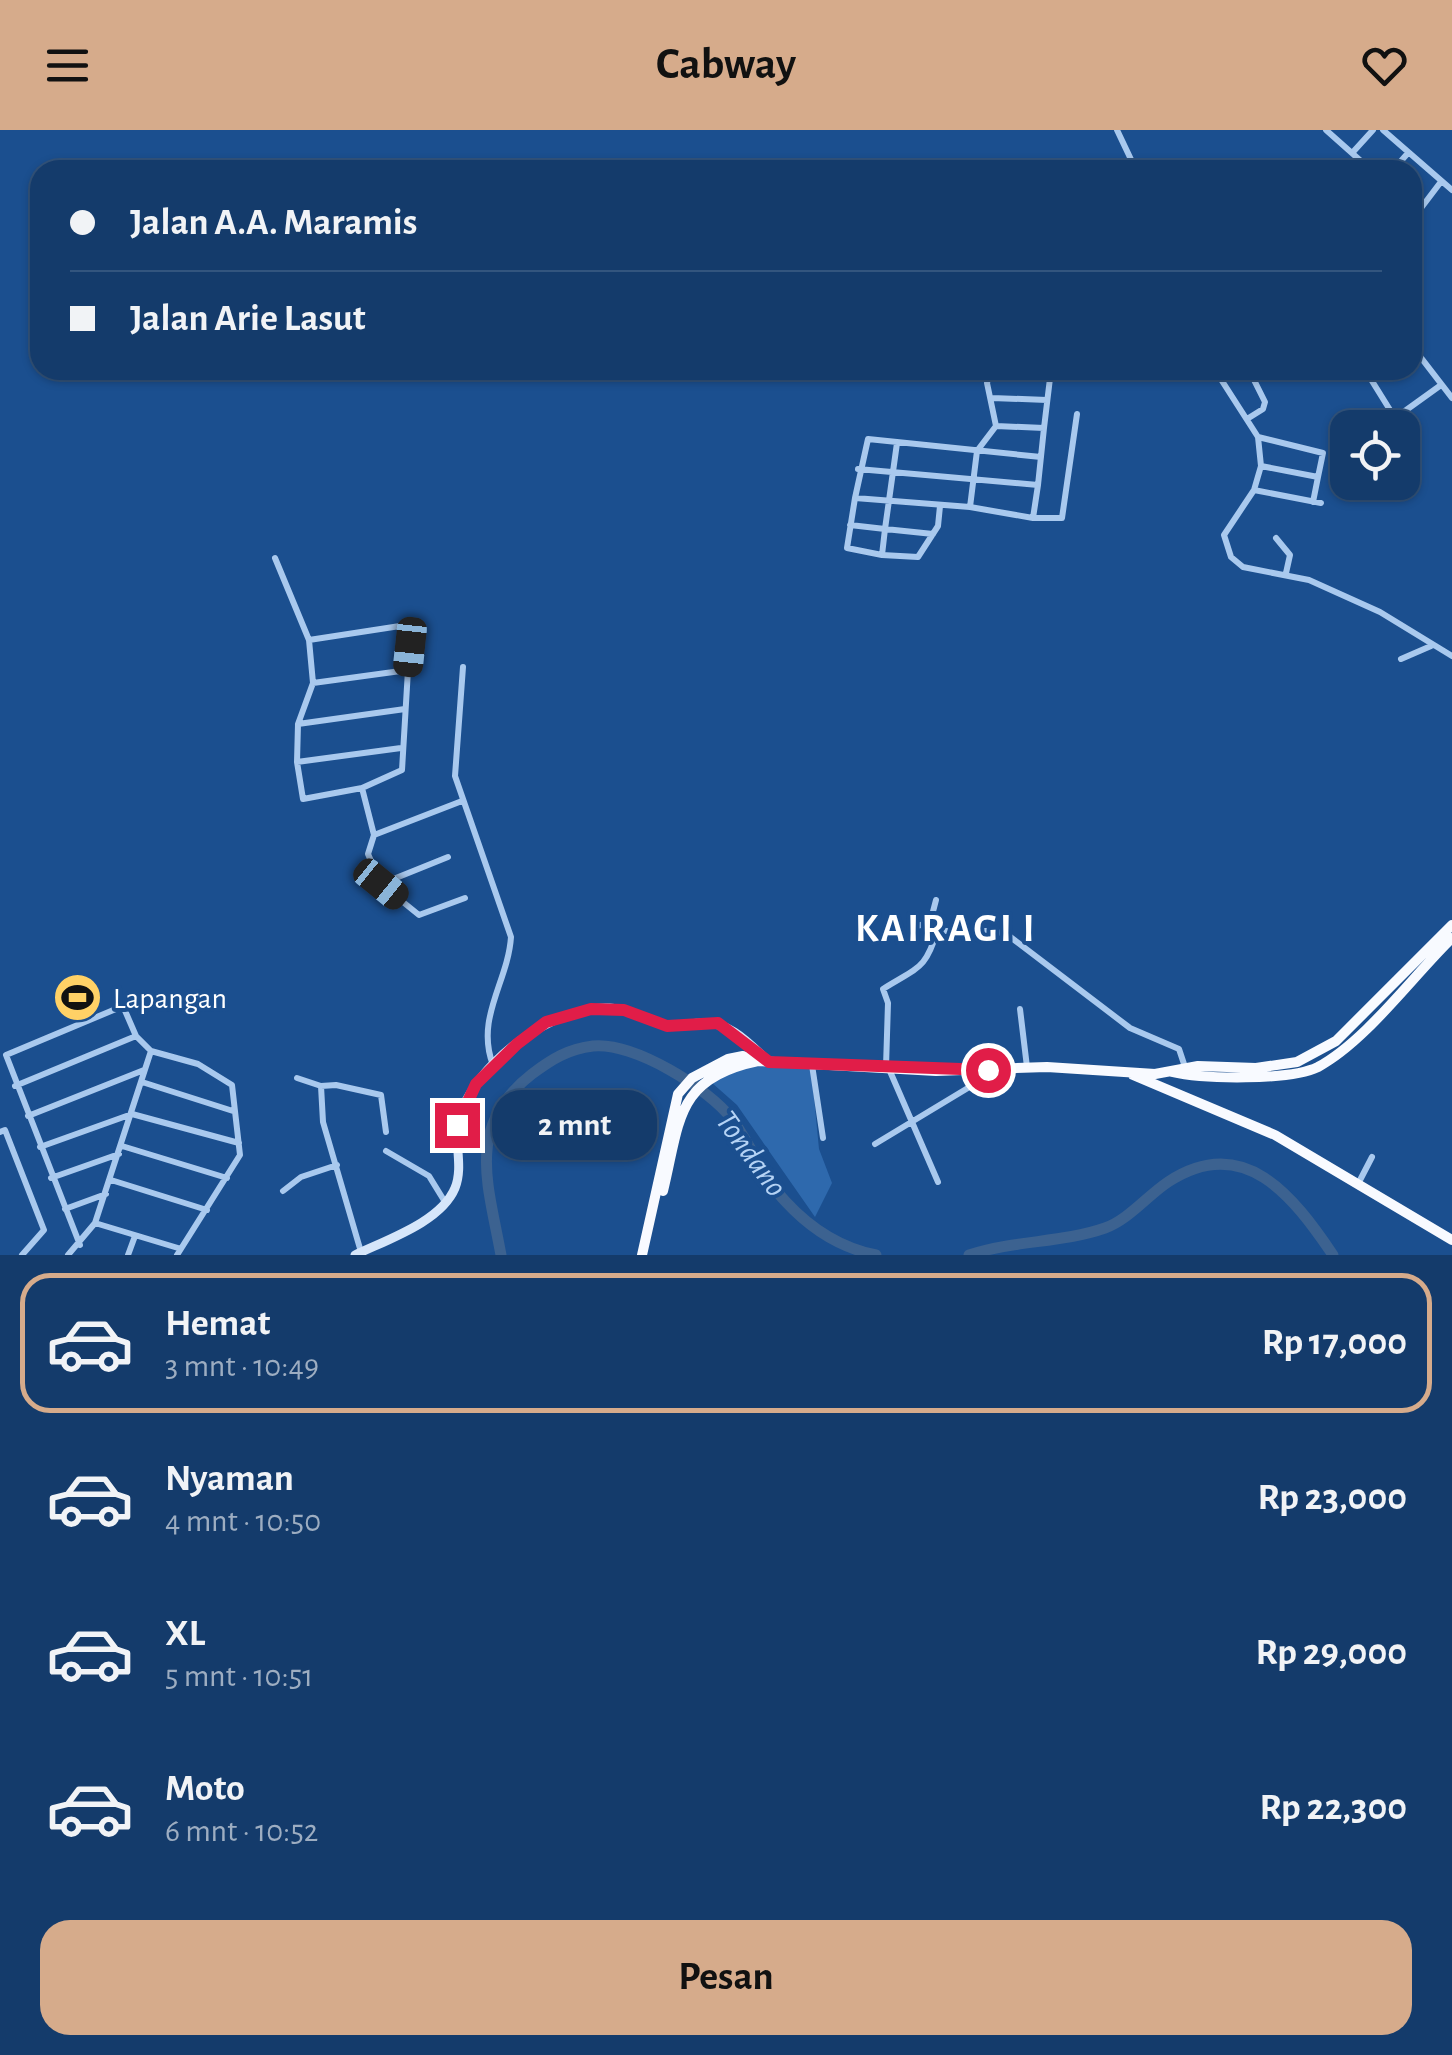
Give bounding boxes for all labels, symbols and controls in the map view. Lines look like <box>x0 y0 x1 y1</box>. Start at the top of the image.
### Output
icon: menu <box>40 38 95 93</box>
icon: heart <box>1357 38 1412 93</box>
text: Cabway <box>656 42 796 87</box>
text: Jalan A.A. Maramis <box>130 204 417 242</box>
text: Jalan Arie Lasut <box>130 300 366 338</box>
map controls <box>1330 410 1420 500</box>
button: locate <box>1330 410 1420 500</box>
car <box>392 616 428 678</box>
car <box>348 853 414 915</box>
district label: KAIRAGI I <box>855 909 1037 949</box>
sports icon: Lapangan <box>52 972 104 1024</box>
place label: Lapangan <box>113 984 227 1014</box>
route start <box>966 1048 1011 1093</box>
callout: 2 mnt <box>492 1090 657 1160</box>
route end <box>435 1103 480 1148</box>
water label: Tondano <box>710 1105 793 1202</box>
text: 2 mnt <box>538 1109 611 1141</box>
icon: car <box>45 1298 135 1388</box>
text: Hemat <box>165 1305 270 1343</box>
text: Rp 17,000 <box>1262 1324 1407 1362</box>
text: 3 mnt · 10:49 <box>165 1350 319 1382</box>
icon: car <box>45 1453 135 1543</box>
text: Nyaman <box>165 1460 294 1498</box>
text: Rp 23,000 <box>1258 1479 1407 1517</box>
text: 4 mnt · 10:50 <box>165 1505 321 1537</box>
icon: car <box>45 1608 135 1698</box>
text: XL <box>165 1615 205 1653</box>
text: Rp 29,000 <box>1256 1634 1407 1672</box>
text: 5 mnt · 10:51 <box>165 1660 313 1692</box>
icon: car <box>45 1763 135 1853</box>
text: Moto <box>165 1770 245 1808</box>
text: Rp 22,300 <box>1259 1789 1407 1827</box>
text: 6 mnt · 10:52 <box>165 1815 318 1847</box>
button: Pesan <box>40 1920 1412 2035</box>

